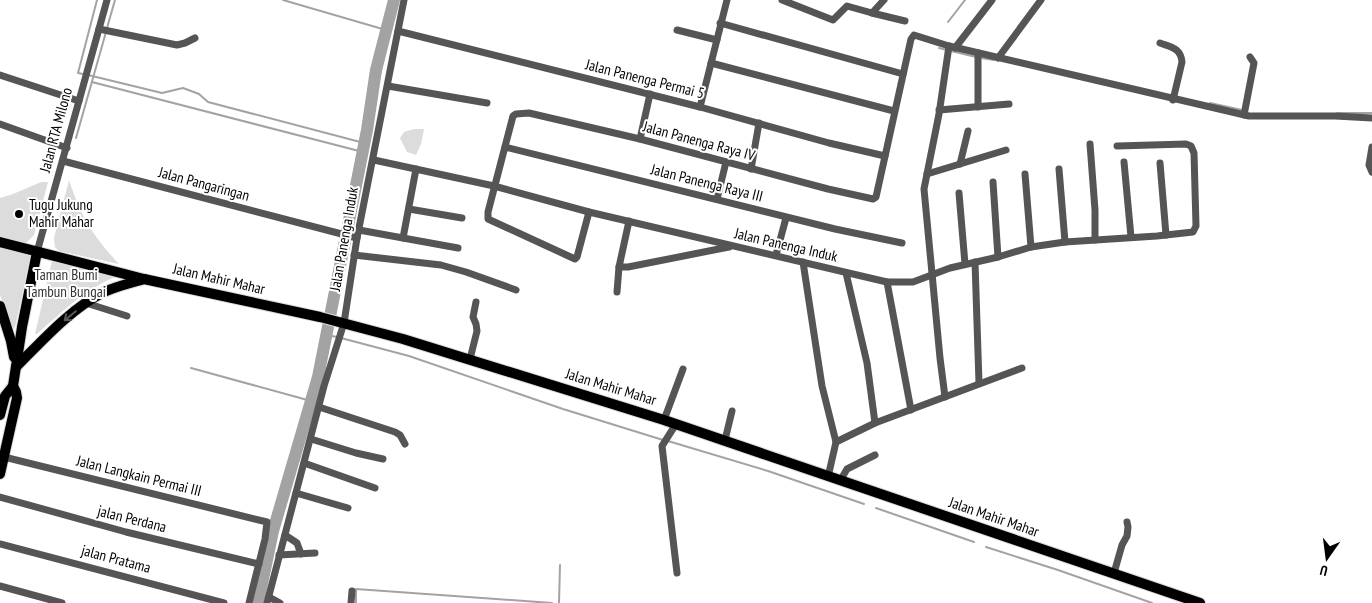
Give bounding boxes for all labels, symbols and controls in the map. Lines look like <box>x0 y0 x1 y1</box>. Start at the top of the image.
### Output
street label: Jalan Panenga Permai 5 <box>583 54 707 102</box>
street label: Jalan RTA Milono <box>35 85 76 175</box>
street label: Jalan Panenga Raya IV <box>640 116 757 165</box>
street label: Jalan Panenga Raya III <box>648 159 765 206</box>
street label: Jalan Pangaringan <box>156 162 252 205</box>
street label: Jalan Panenga Induk <box>325 185 362 293</box>
place label: Tugu Jukung Mahir Mahar <box>29 195 95 231</box>
marker: Tugu Jukung Mahir Mahar <box>13 208 25 220</box>
street label: Jalan Panenga Induk <box>732 223 840 266</box>
street label: Jalan Mahir Mahar <box>170 258 268 299</box>
park label: Taman Bumi Tambun Bungai <box>26 265 106 301</box>
one-way arrow <box>64 310 77 321</box>
street label: Jalan Mahir Mahar <box>563 363 660 410</box>
street label: Jalan Langkain Permai III <box>74 451 204 500</box>
street label: Jalan Mahir Mahar <box>946 492 1042 541</box>
street label: jalan Perdana <box>96 501 168 536</box>
north arrow <box>1302 533 1352 583</box>
street label: jalan Pratama <box>79 540 153 577</box>
text: U <box>1318 561 1330 580</box>

